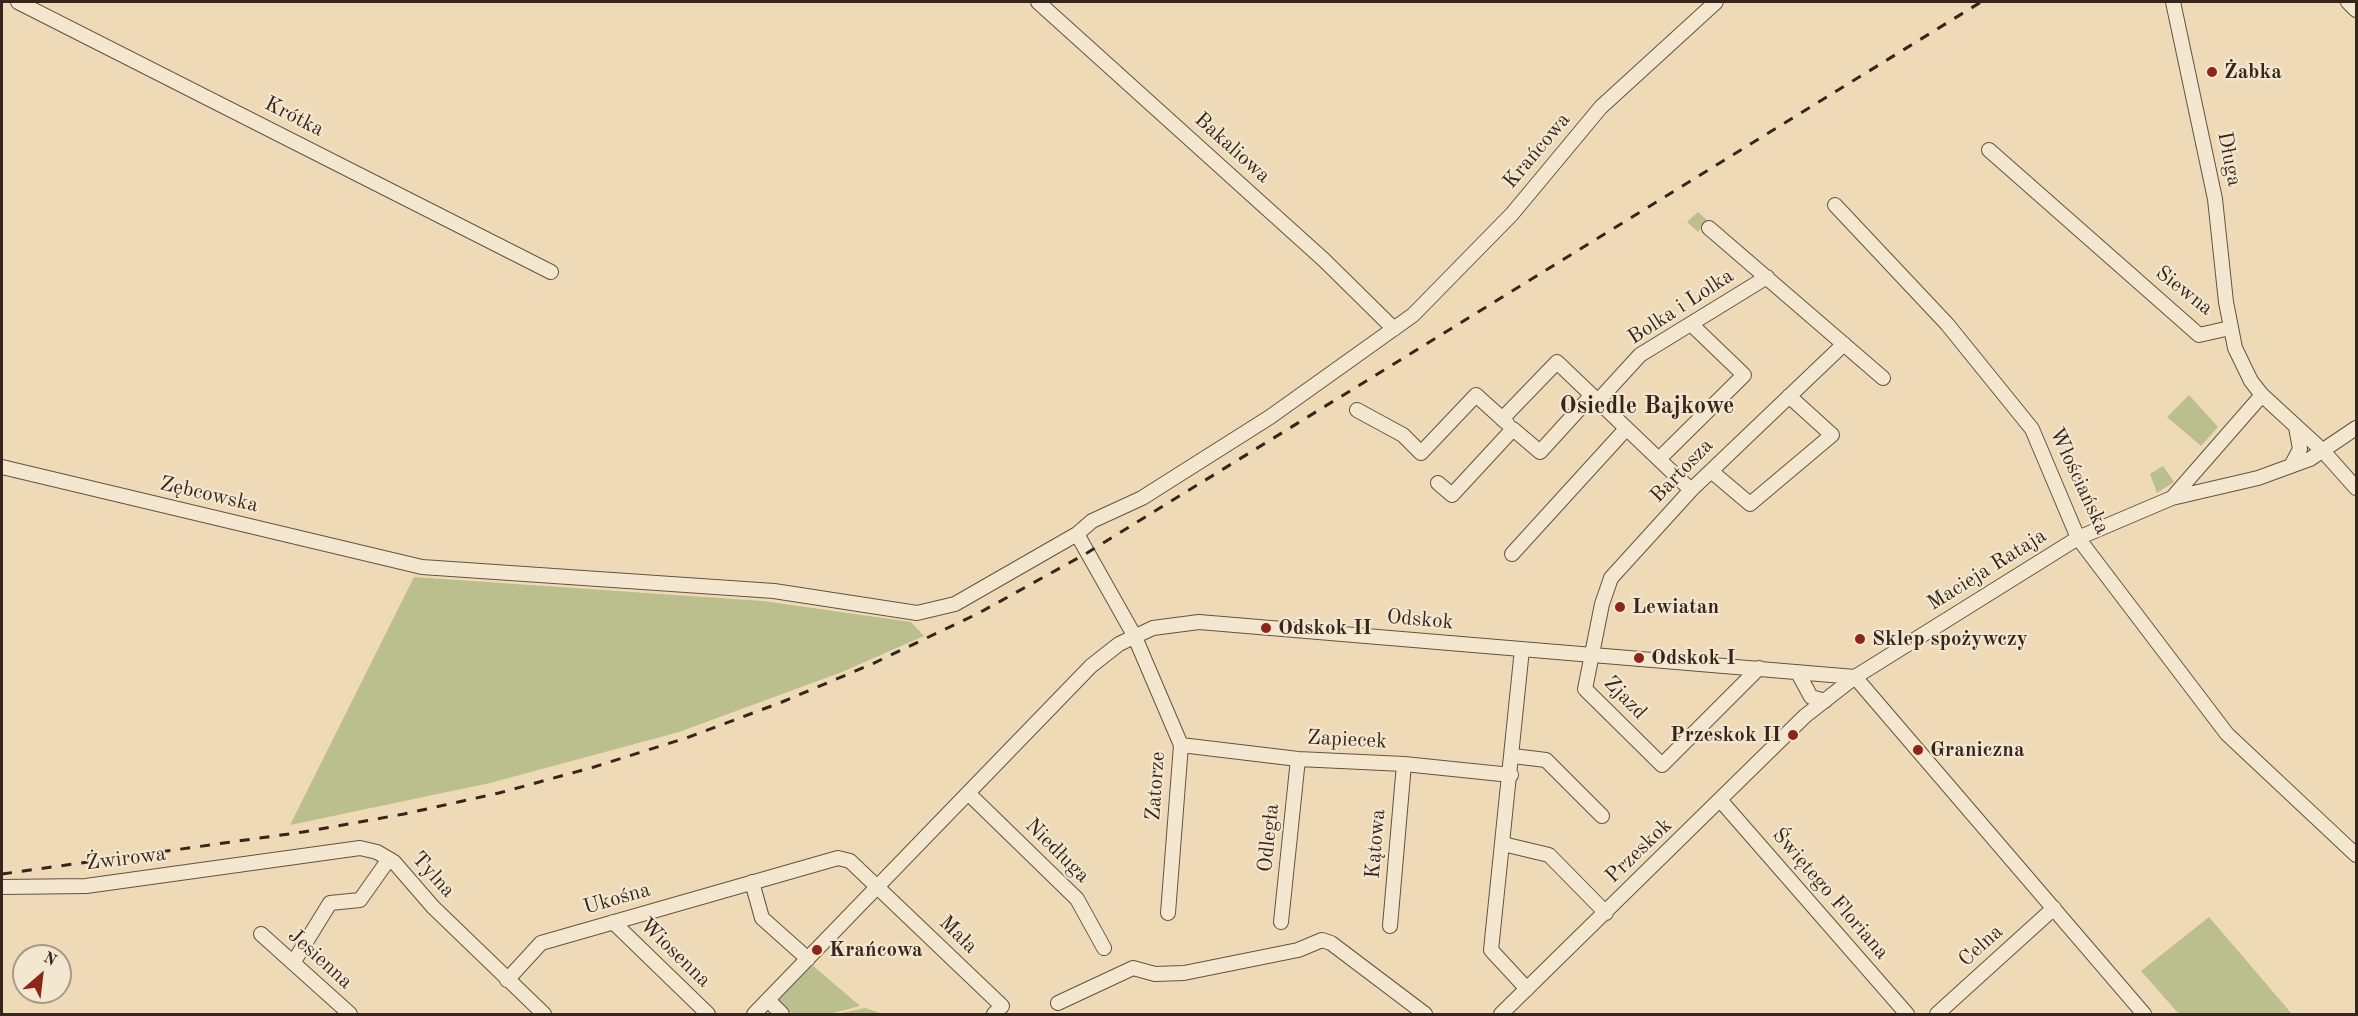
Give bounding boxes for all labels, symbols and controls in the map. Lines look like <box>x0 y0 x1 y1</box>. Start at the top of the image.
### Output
place label: Żabka <box>2224 59 2282 85</box>
marker: Żabka <box>2205 65 2219 79</box>
street label: Krótka <box>260 91 328 143</box>
street label: Bakaliowa <box>1189 107 1275 189</box>
street label: Krańcowa <box>1498 108 1576 194</box>
street label: Długa <box>2211 130 2247 188</box>
street label: Siewna <box>2150 261 2218 321</box>
street label: Bolka i Lolka <box>1624 264 1738 350</box>
district label: Osiedle Bajkowe <box>1560 393 1734 421</box>
street label: Włościańska <box>2043 424 2115 538</box>
street label: Bartosza <box>1645 433 1719 509</box>
street label: Zębcowska <box>157 471 261 519</box>
street label: Macieja Rataja <box>1923 523 2051 617</box>
place label: Lewiatan <box>1632 594 1719 620</box>
marker: Lewiatan <box>1613 600 1627 614</box>
street label: Odskok <box>1386 605 1454 635</box>
place label: Odskok II <box>1278 615 1372 641</box>
marker: Odskok II <box>1259 621 1273 635</box>
place label: Sklep spożywczy <box>1872 626 2028 652</box>
marker: Sklep spożywczy <box>1853 632 1867 646</box>
place label: Odskok I <box>1651 645 1736 671</box>
marker: Odskok I <box>1632 651 1646 665</box>
street label: Zjazd <box>1598 671 1652 725</box>
place label: Przeskok II <box>1670 722 1781 748</box>
street label: Zapiecek <box>1306 725 1388 755</box>
marker: Przeskok II <box>1786 728 1800 742</box>
place label: Graniczna <box>1930 737 2025 763</box>
marker: Graniczna <box>1911 743 1925 757</box>
street label: Zatorze <box>1141 751 1171 821</box>
street label: Odległa <box>1253 803 1285 873</box>
street label: Kątowa <box>1360 808 1392 880</box>
street label: Niedługa <box>1019 813 1095 889</box>
street label: Przeskok <box>1600 813 1678 889</box>
street label: Świętego Floriana <box>1766 823 1894 965</box>
street label: Żwirowa <box>85 842 167 876</box>
street label: Tylna <box>406 847 460 903</box>
street label: Ukośna <box>581 877 653 921</box>
street label: Mała <box>933 911 983 959</box>
street label: Wiosenna <box>634 913 716 993</box>
street label: Celna <box>1954 920 2008 972</box>
street label: Jesienna <box>282 923 358 995</box>
place label: Krańcowa <box>829 937 923 963</box>
marker: Krańcowa <box>810 943 824 957</box>
north arrow <box>12 944 72 1004</box>
text: N <box>40 950 59 970</box>

